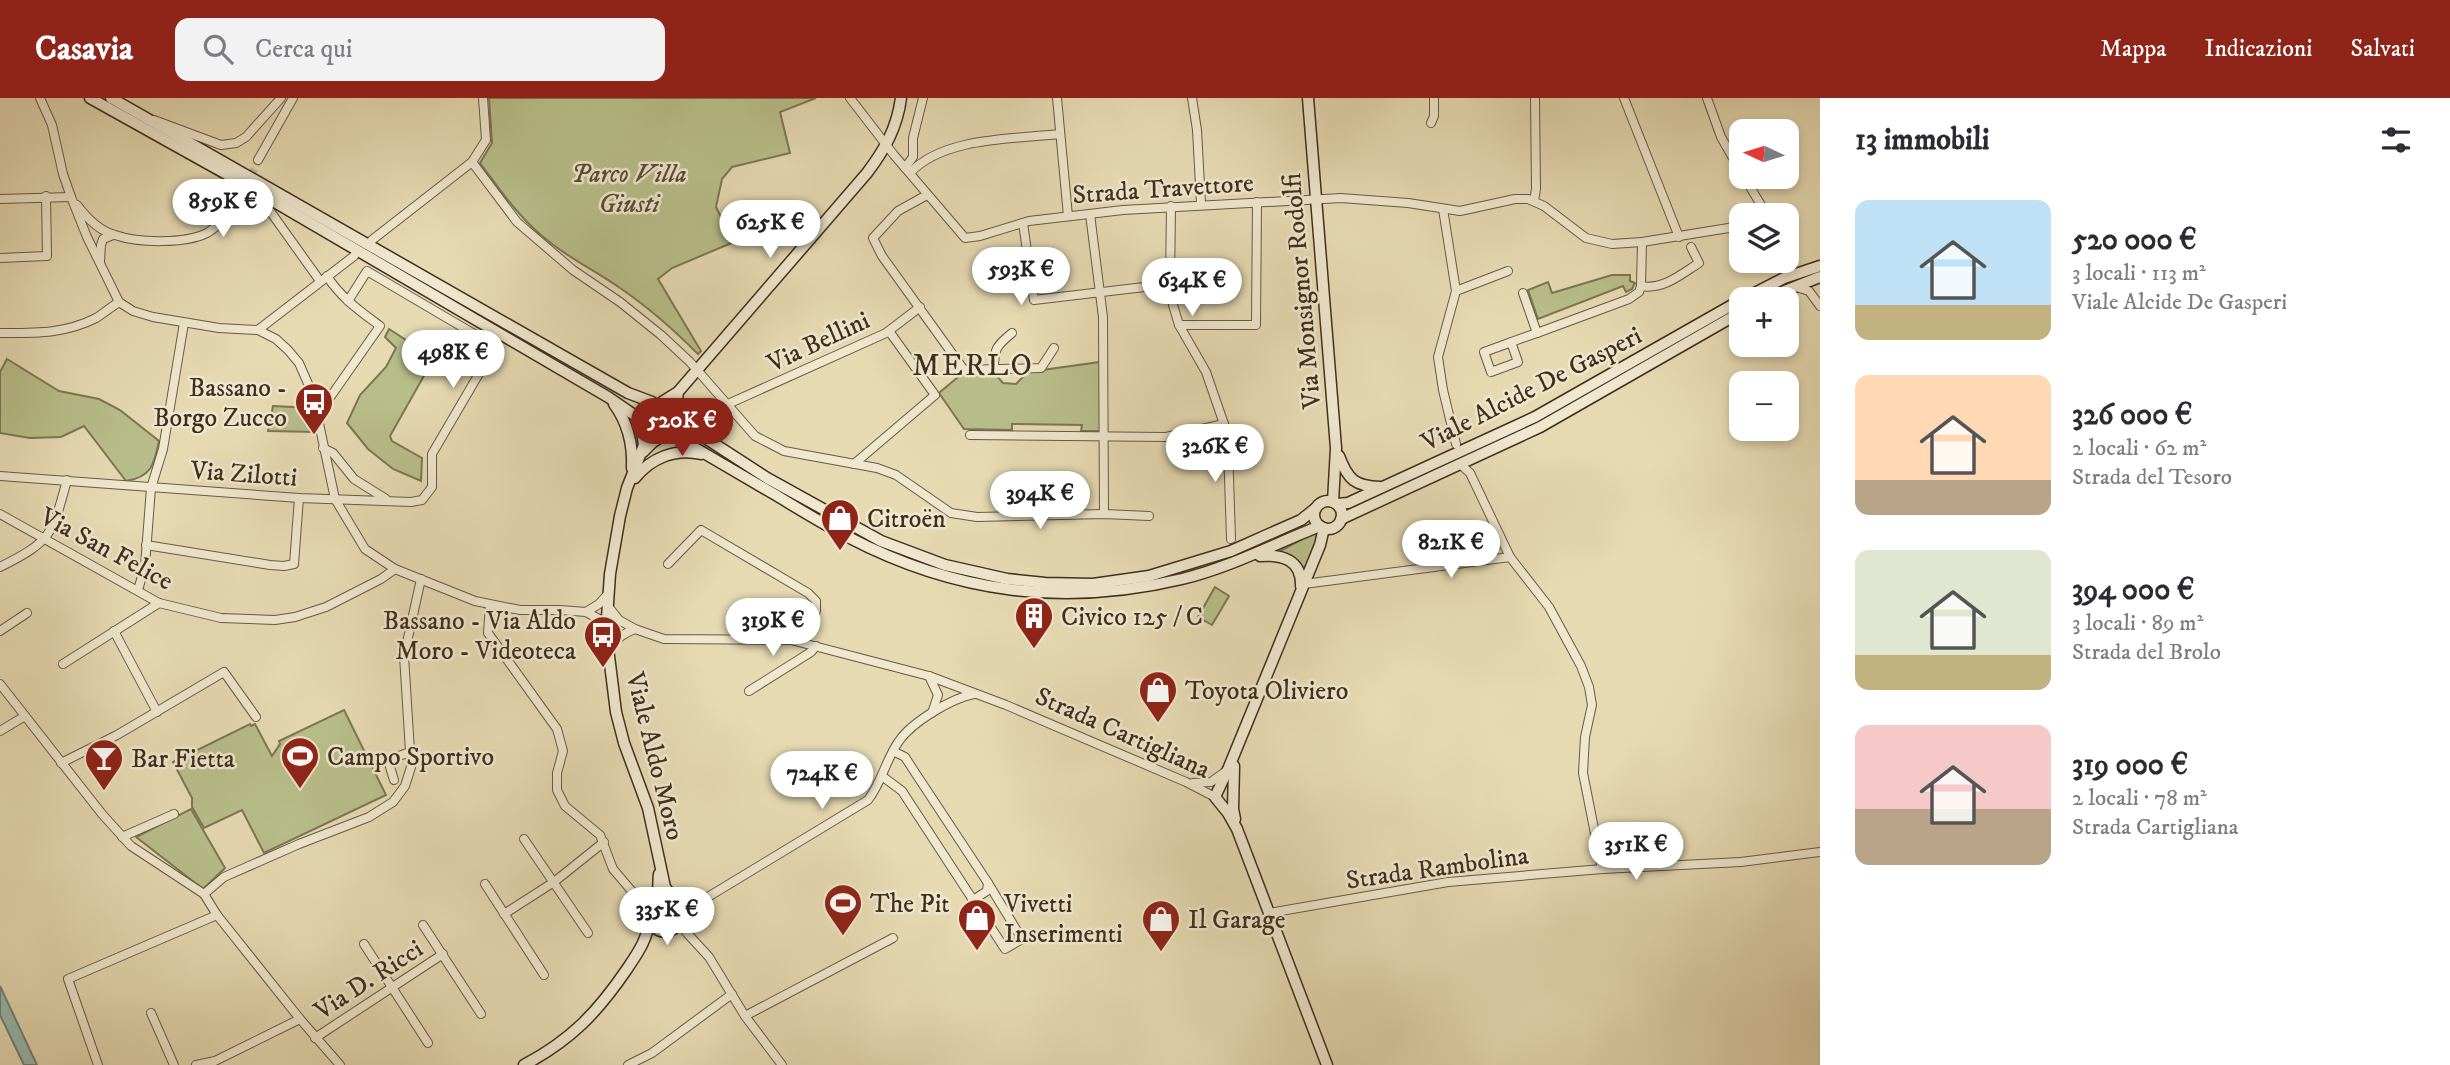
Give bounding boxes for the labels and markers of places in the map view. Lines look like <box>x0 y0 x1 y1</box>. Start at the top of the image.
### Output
pin: 859K € <box>166 180 280 239</box>
pin: 625K € <box>713 200 827 260</box>
pin: 593K € <box>964 248 1078 307</box>
pin: 634K € <box>1135 258 1249 318</box>
pin: 498K € <box>396 330 510 390</box>
place label: Bassano - Borgo Zucco <box>153 372 287 435</box>
bus stop icon: Bassano - Borgo Zucco <box>293 381 335 436</box>
pin: 520K € <box>625 398 739 458</box>
pin: 326K € <box>1158 424 1272 484</box>
pin: 394K € <box>983 472 1097 531</box>
shop icon: Citroën <box>819 497 861 552</box>
place label: Citroën <box>867 503 946 536</box>
pin: 821K € <box>1394 520 1508 580</box>
building icon: Civico 125 / C <box>1013 595 1055 650</box>
pin: 319K € <box>716 598 830 658</box>
place label: Civico 125 / C <box>1061 601 1203 634</box>
place label: Bassano - Via Aldo Moro - Videoteca <box>383 605 576 668</box>
bus stop icon: Bassano - Via Aldo Moro - Videoteca <box>582 614 624 669</box>
shop icon: Toyota Oliviero <box>1137 669 1179 724</box>
place label: Toyota Oliviero <box>1185 675 1348 708</box>
sports icon: Campo Sportivo <box>279 735 321 790</box>
bar icon: Bar Fietta <box>83 737 125 792</box>
place label: Campo Sportivo <box>327 741 494 774</box>
place label: Bar Fietta <box>131 743 235 776</box>
pin: 724K € <box>765 752 879 811</box>
pin: 351K € <box>1579 822 1693 882</box>
sports icon: The Pit <box>822 882 864 937</box>
pin: 335K € <box>610 888 724 947</box>
place label: The Pit <box>870 888 950 921</box>
place label: Vivetti Inserimenti <box>1003 888 1123 951</box>
shop icon: Vivetti Inserimenti <box>956 897 998 952</box>
shop icon: Il Garage <box>1140 898 1182 953</box>
place label: Il Garage <box>1188 904 1285 937</box>

